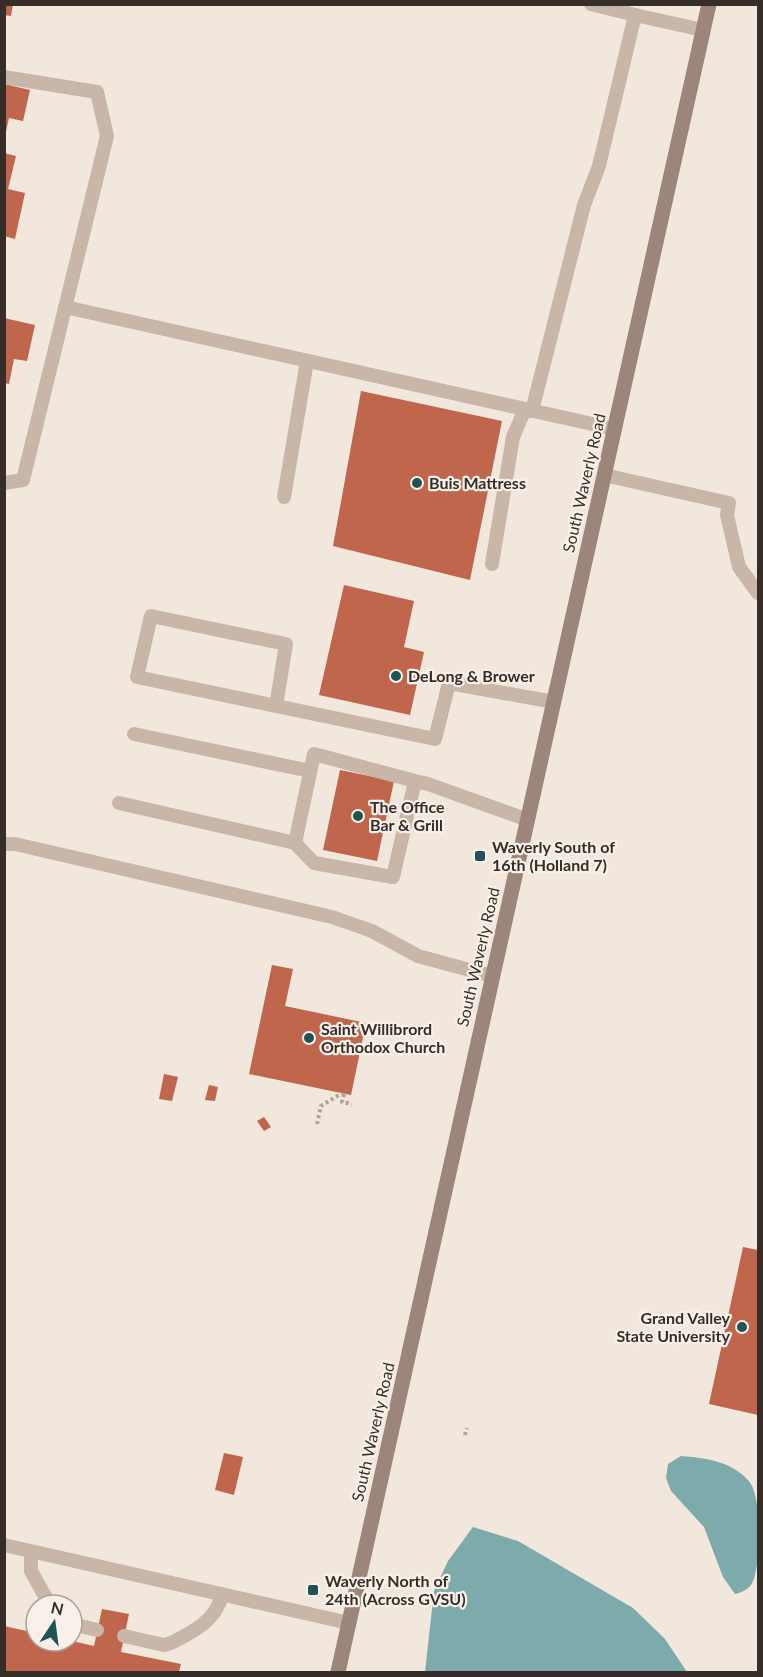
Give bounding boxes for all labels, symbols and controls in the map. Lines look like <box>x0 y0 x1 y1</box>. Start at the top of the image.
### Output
street label: South Waverly Road <box>558 412 609 554</box>
place label: Buis Mattress <box>429 473 526 492</box>
marker: Buis Mattress <box>410 476 424 490</box>
place label: DeLong & Brower <box>408 666 535 685</box>
marker: DeLong & Brower <box>389 669 403 683</box>
place label: The Office Bar & Grill <box>370 797 445 834</box>
marker: The Office Bar & Grill <box>351 809 365 823</box>
place label: Waverly South of 16th (Holland 7) <box>492 837 615 874</box>
marker: Waverly South of 16th (Holland 7) <box>473 849 487 863</box>
street label: South Waverly Road <box>452 886 503 1028</box>
place label: Saint Willibrord Orthodox Church <box>321 1019 445 1056</box>
marker: Saint Willibrord Orthodox Church <box>302 1031 316 1045</box>
place label: Grand Valley State University <box>616 1308 731 1345</box>
marker: Grand Valley State University <box>735 1320 749 1334</box>
street label: South Waverly Road <box>347 1361 398 1503</box>
place label: Waverly North of 24th (Across GVSU) <box>325 1571 466 1608</box>
marker: Waverly North of 24th (Across GVSU) <box>306 1583 320 1597</box>
north arrow <box>24 1593 84 1653</box>
text: N <box>49 1597 66 1619</box>

